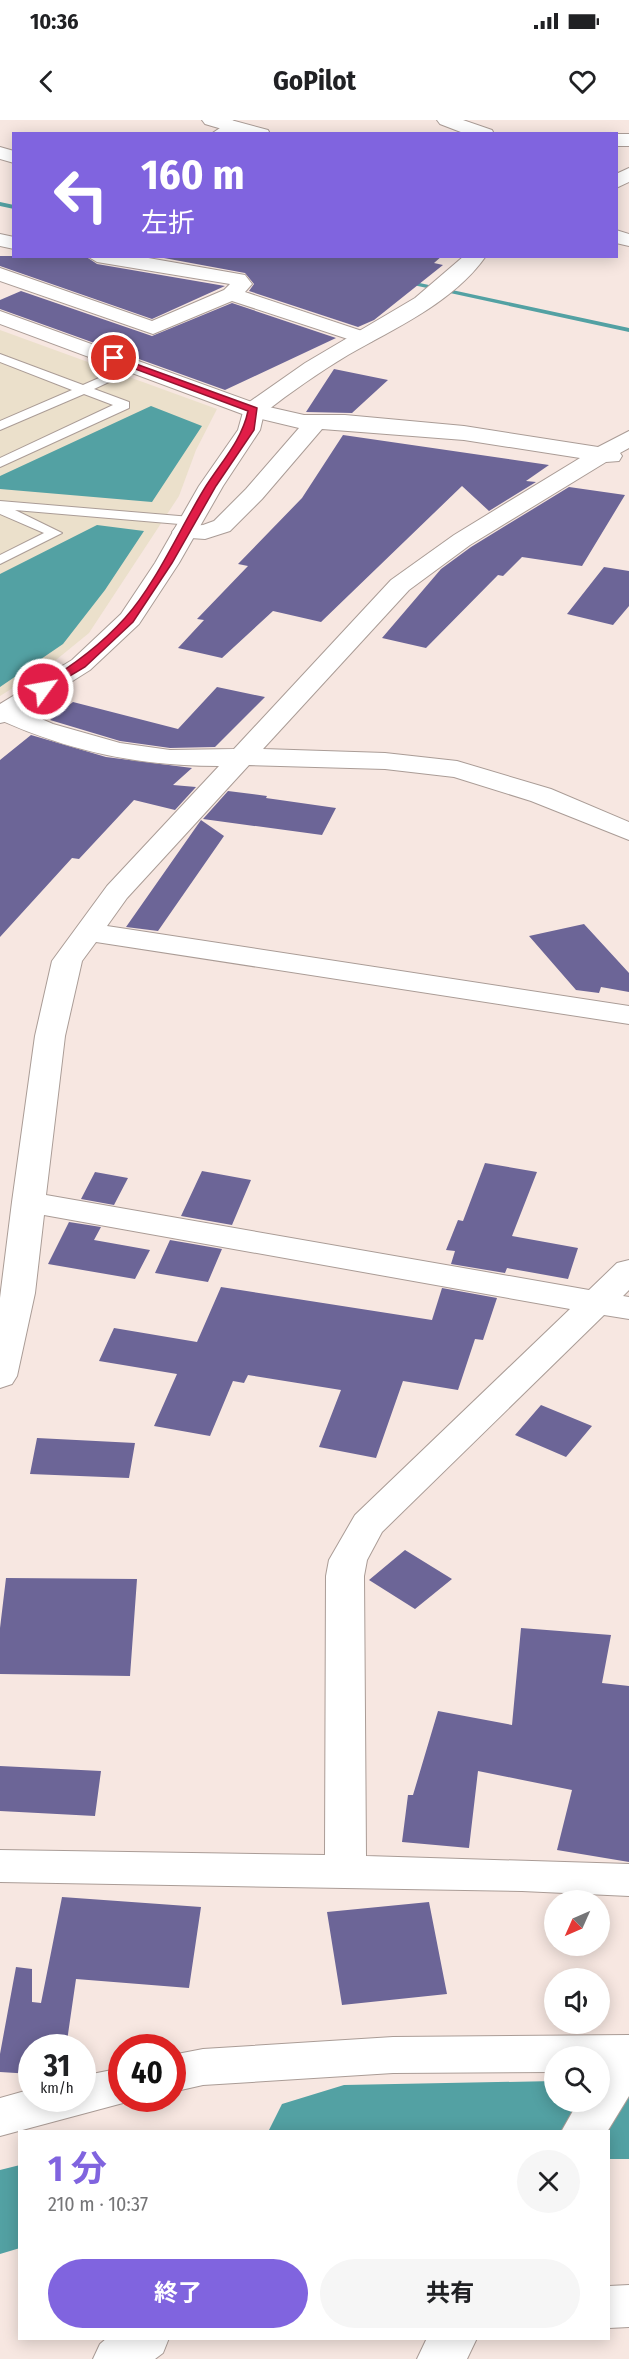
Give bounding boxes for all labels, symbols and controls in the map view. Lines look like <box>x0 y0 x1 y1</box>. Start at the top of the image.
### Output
text: 10:36 <box>30 8 79 35</box>
icon: back <box>30 65 63 98</box>
text: GoPilot <box>273 65 356 97</box>
icon: heart <box>566 65 599 98</box>
text: 160 m <box>141 150 244 200</box>
icon: left <box>42 156 120 234</box>
text: 左折 <box>141 207 195 239</box>
pin <box>88 332 139 383</box>
icon: arrive <box>97 341 130 374</box>
position arrow <box>11 657 75 721</box>
north arrow <box>544 1890 610 1956</box>
map controls <box>544 1890 610 2112</box>
button: sound <box>544 1968 610 2034</box>
speed limit sign: 40 <box>108 2034 186 2112</box>
button: search <box>544 2046 610 2112</box>
text: 31 <box>44 2048 70 2084</box>
text: km/h <box>40 2079 74 2097</box>
text: 1 分 <box>48 2147 107 2191</box>
button: close <box>517 2150 580 2213</box>
text: 210 m · 10:37 <box>48 2192 148 2216</box>
button: 終了 <box>48 2259 308 2328</box>
button: 共有 <box>320 2259 580 2328</box>

